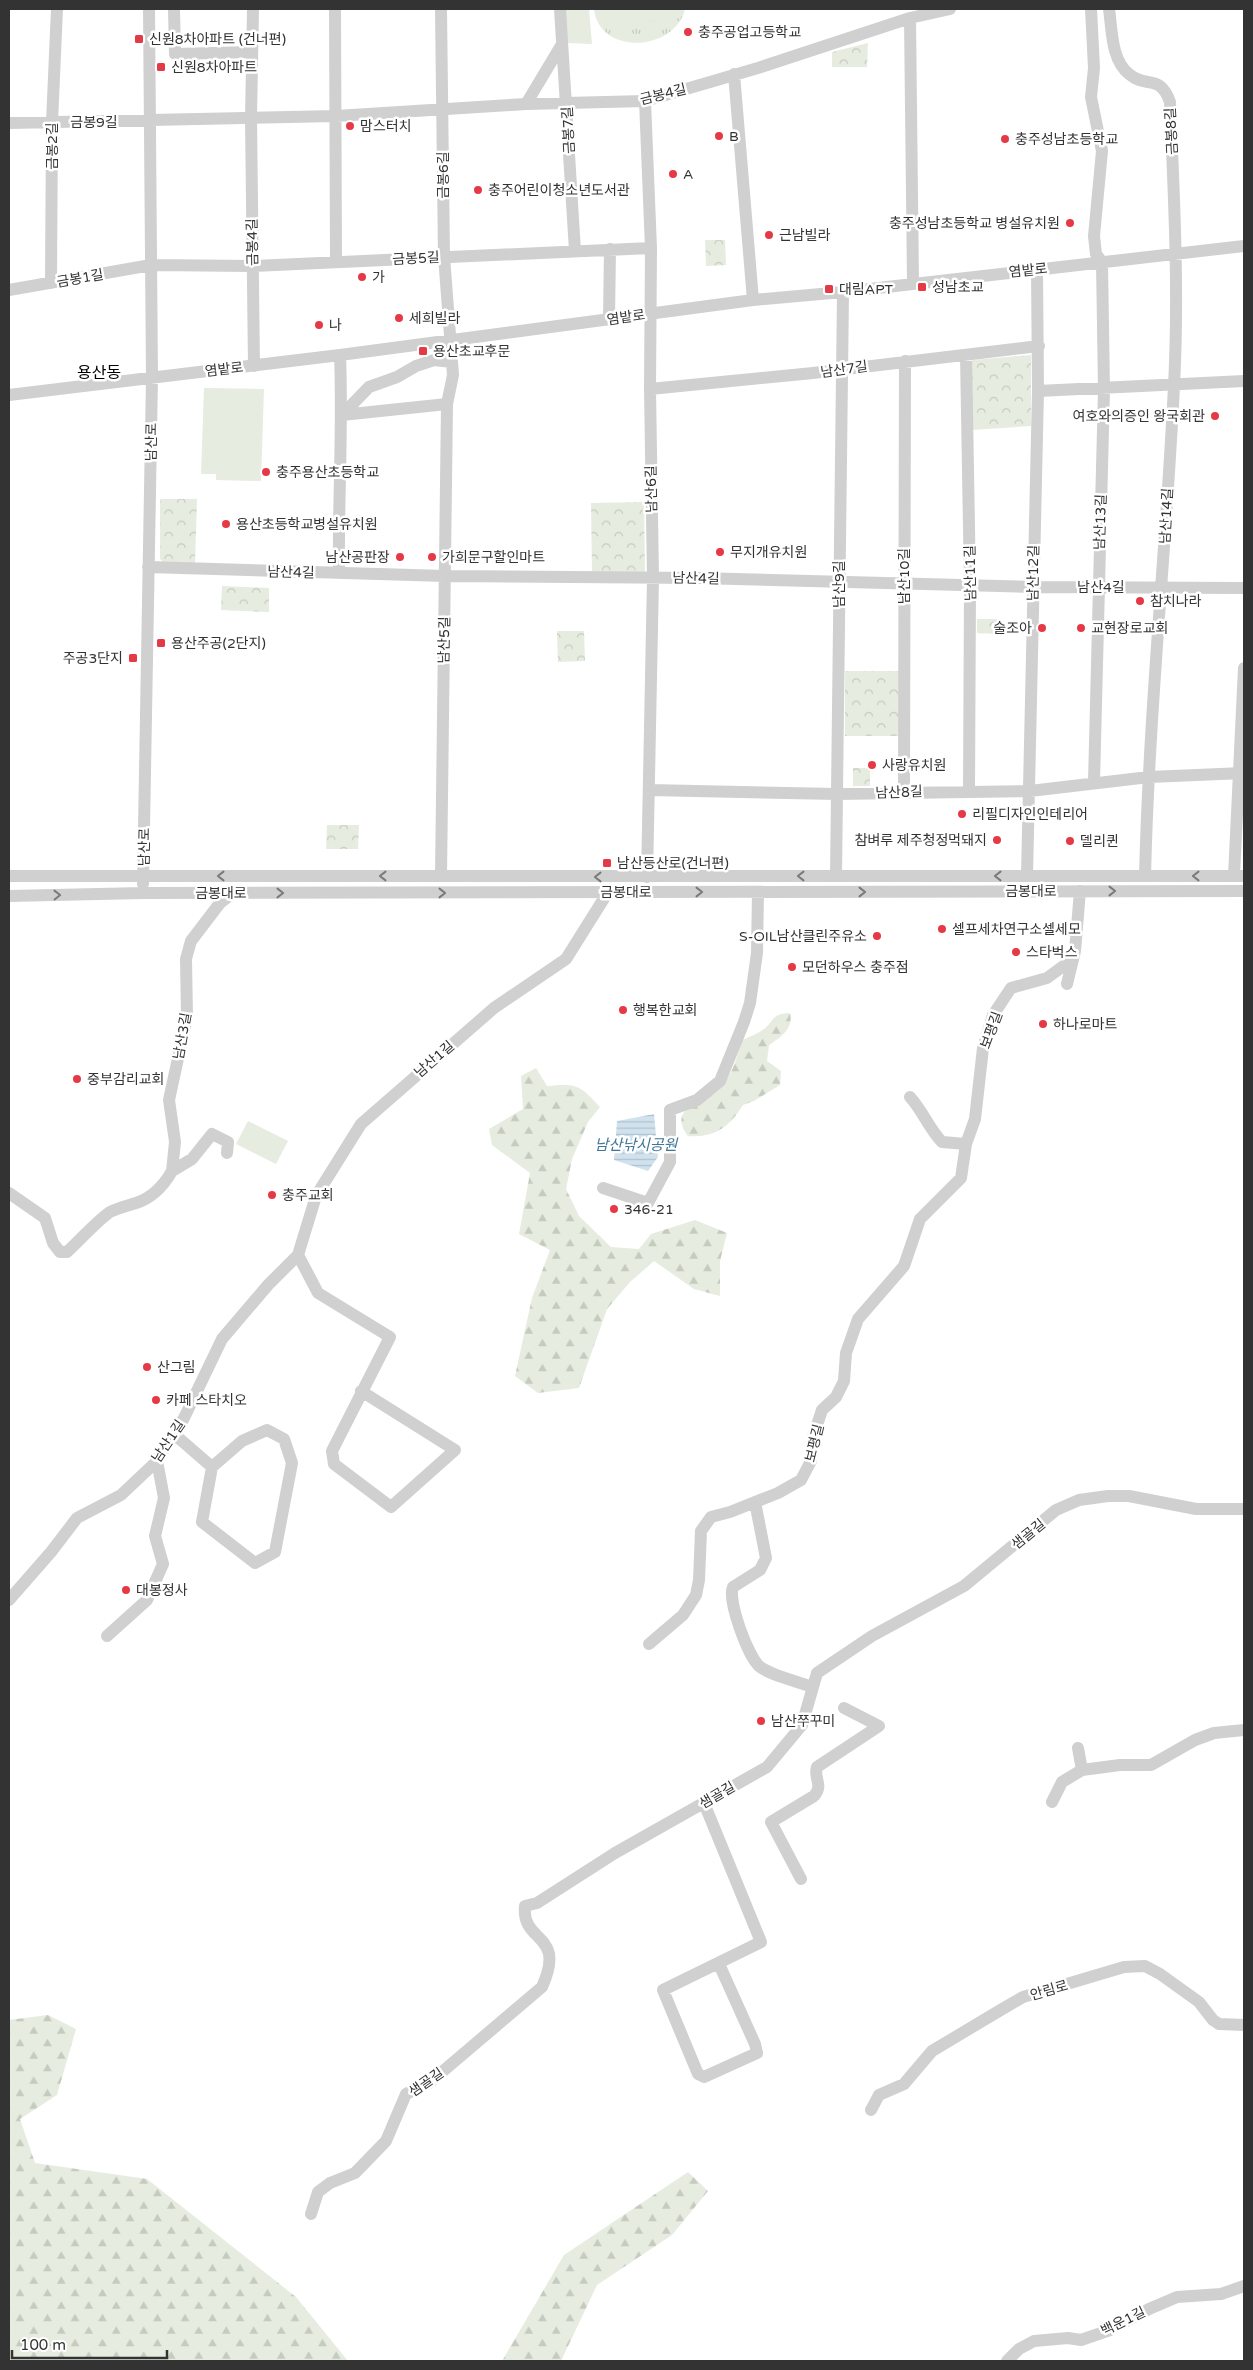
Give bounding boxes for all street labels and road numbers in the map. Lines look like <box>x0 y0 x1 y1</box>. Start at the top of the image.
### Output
street label: 금봉4길 <box>638 80 688 108</box>
street label: 금봉7길 <box>559 106 578 154</box>
street label: 금봉8길 <box>1162 107 1181 155</box>
street label: 금봉9길 <box>70 114 118 131</box>
street label: 금봉2길 <box>44 122 61 170</box>
street label: 금봉6길 <box>435 151 452 199</box>
street label: 금봉4길 <box>244 218 261 266</box>
street label: 금봉5길 <box>392 249 440 268</box>
street label: 염밭로 <box>1008 260 1048 281</box>
street label: 금봉1길 <box>55 266 105 291</box>
street label: 염밭로 <box>606 306 647 329</box>
street label: 남산7길 <box>819 358 869 381</box>
street label: 염밭로 <box>204 359 244 380</box>
street label: 남산로 <box>143 422 160 461</box>
street label: 남산6길 <box>643 465 660 513</box>
street label: 남산14길 <box>1157 488 1176 545</box>
street label: 남산13길 <box>1091 494 1110 550</box>
street label: 남산11길 <box>962 545 979 601</box>
street label: 남산12길 <box>1025 545 1042 601</box>
street label: 남산10길 <box>896 548 913 604</box>
street label: 남산9길 <box>831 560 848 608</box>
street label: 남산4길 <box>267 564 315 581</box>
street label: 남산4길 <box>672 570 720 587</box>
street label: 남산4길 <box>1077 579 1125 596</box>
street label: 남산5길 <box>436 616 453 664</box>
street label: 남산8길 <box>875 783 923 802</box>
street label: 남산로 <box>136 827 153 866</box>
street label: 금봉대로 <box>1005 883 1057 900</box>
street label: 금봉대로 <box>600 884 652 901</box>
street label: 금봉대로 <box>195 885 247 902</box>
street label: 보평길 <box>977 1009 1006 1051</box>
street label: 남산3길 <box>170 1011 195 1061</box>
street label: 남산1길 <box>411 1037 458 1081</box>
street label: 남산1길 <box>148 1417 189 1466</box>
street label: 보평길 <box>802 1422 827 1464</box>
street label: 샘골길 <box>1008 1516 1049 1553</box>
street label: 샘골길 <box>696 1778 738 1812</box>
street label: 안림로 <box>1028 1977 1070 2004</box>
street label: 샘골길 <box>406 2064 447 2100</box>
street label: 백운1길 <box>1098 2303 1148 2339</box>

